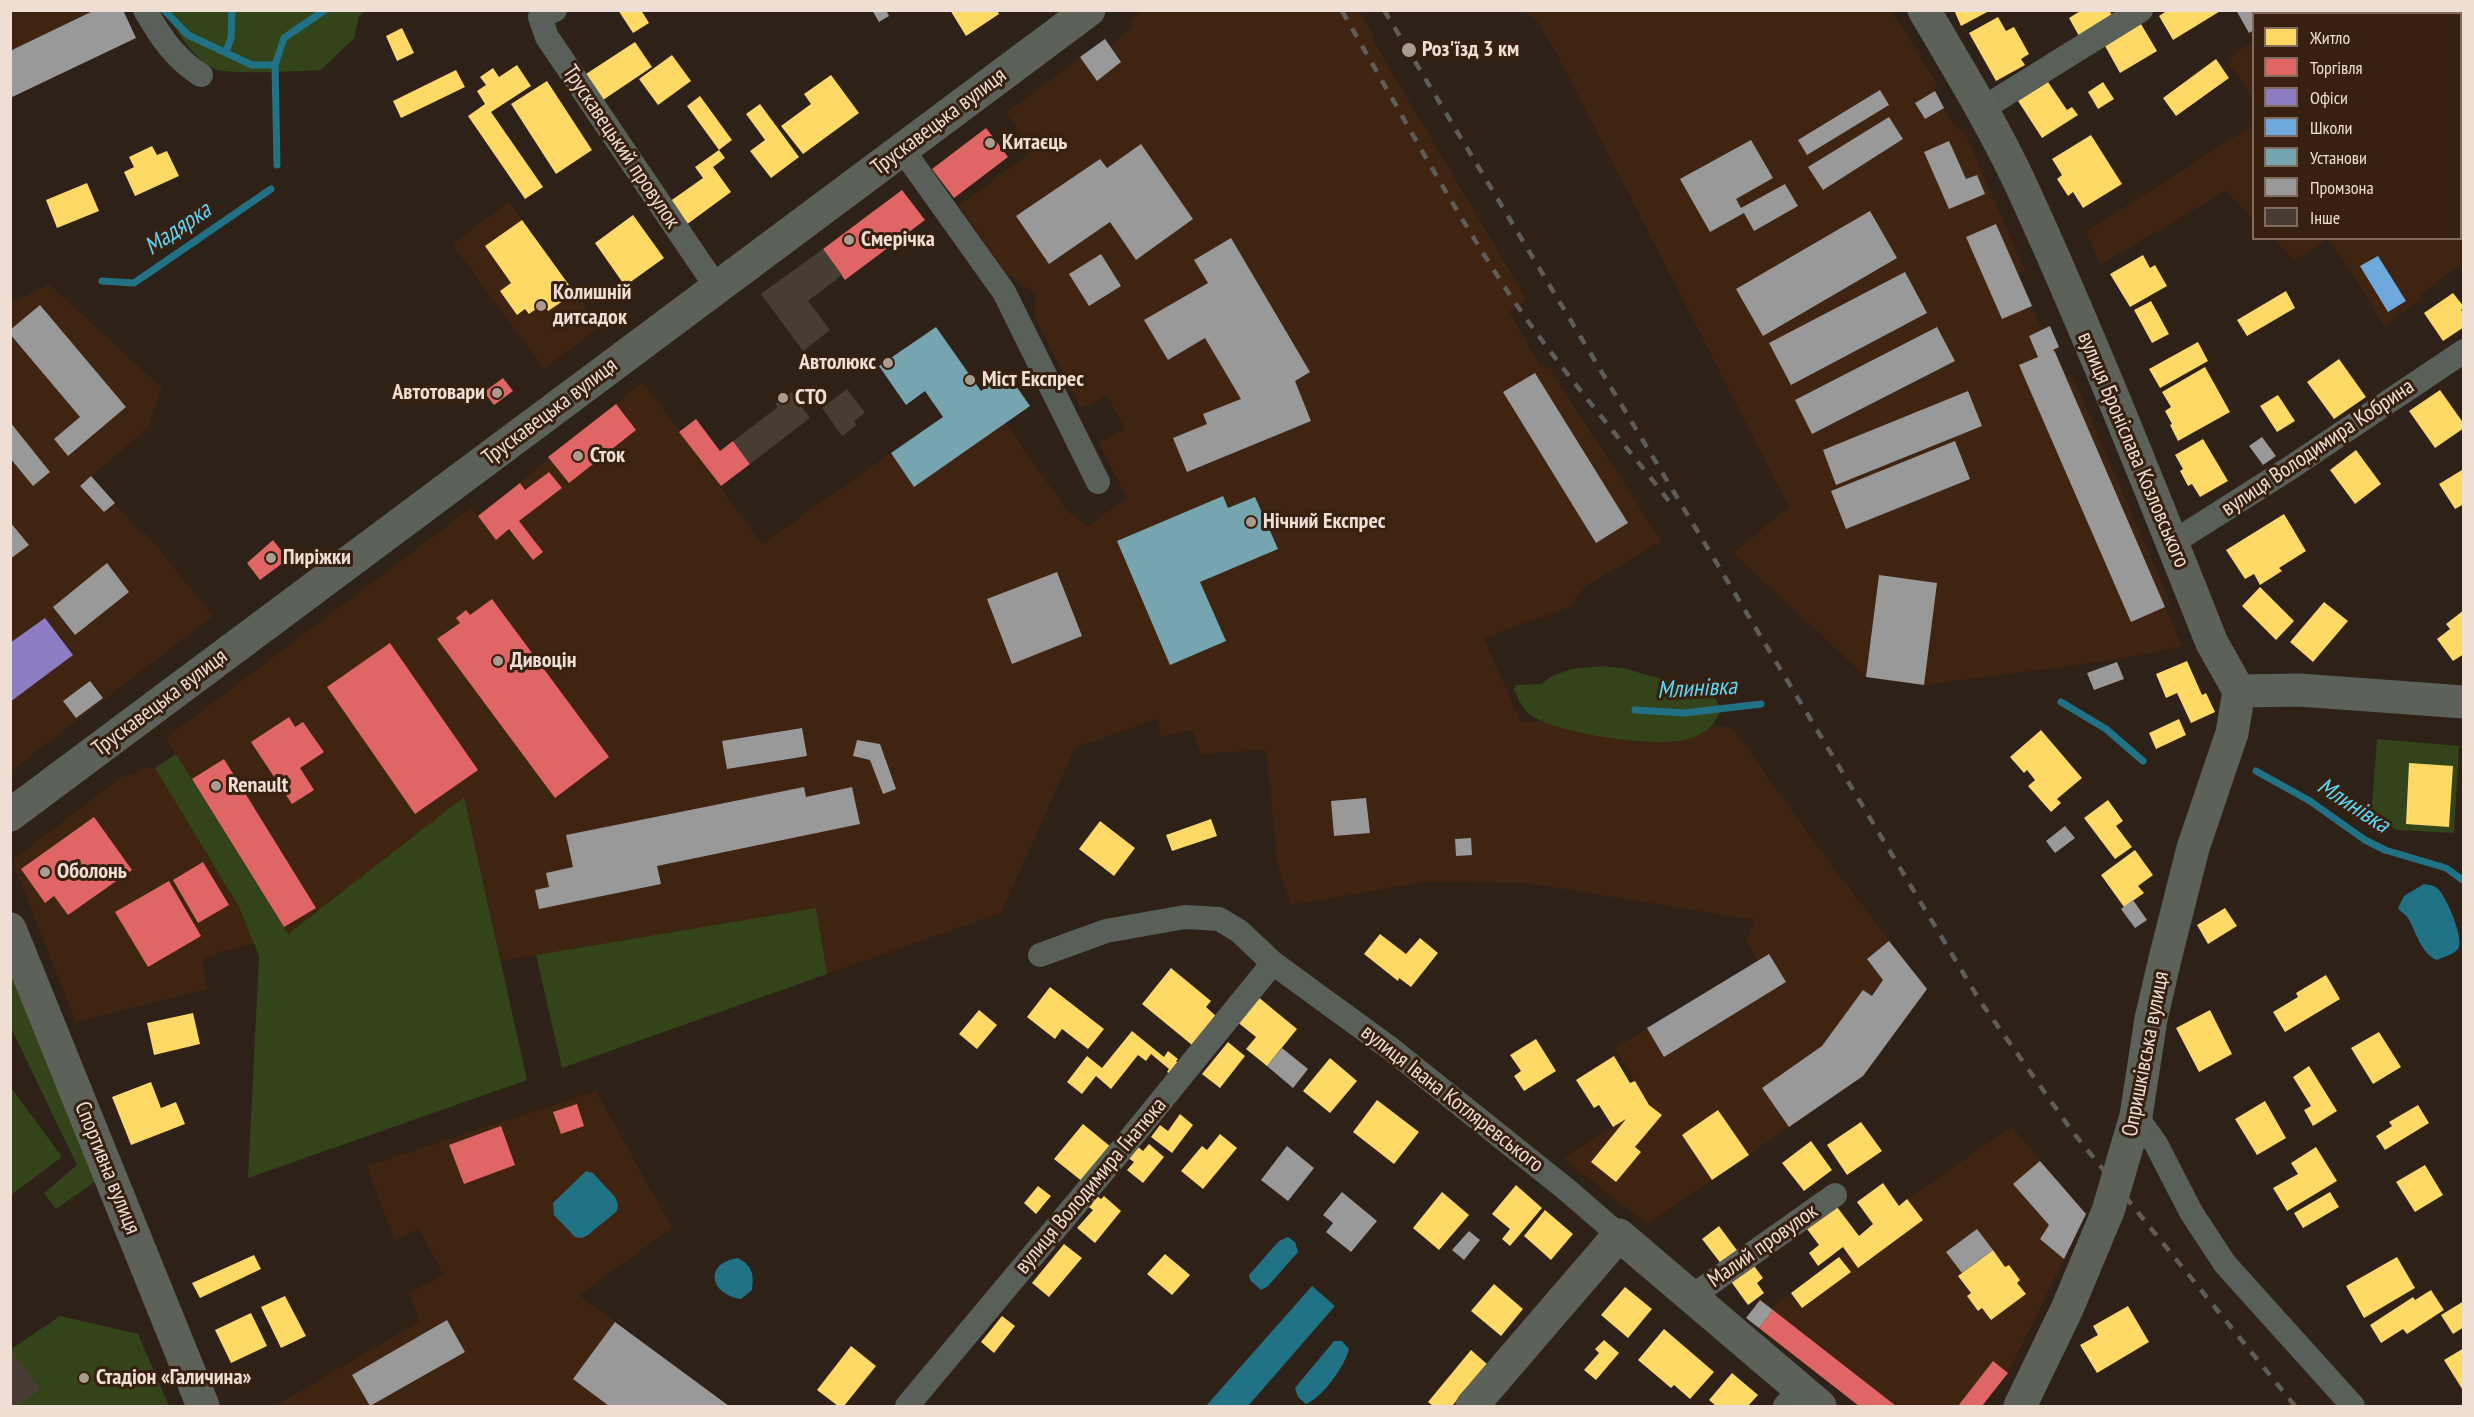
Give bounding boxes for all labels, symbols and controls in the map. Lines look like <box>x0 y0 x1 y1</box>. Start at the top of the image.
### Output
legend <box>2252 12 2462 240</box>
text: Житло <box>2310 26 2350 49</box>
place label: Роз'їзд 3 км <box>1422 37 1519 63</box>
marker: Роз'їзд 3 км <box>1400 41 1418 59</box>
text: Торгівля <box>2310 56 2363 79</box>
street label: Трускавецький провулок <box>557 60 685 234</box>
street label: Трускавецька вулиця <box>866 63 1012 181</box>
text: Офіси <box>2310 86 2348 109</box>
text: Школи <box>2310 116 2352 139</box>
place label: Китаєць <box>1002 130 1067 156</box>
marker: Китаєць <box>983 136 997 150</box>
text: Установи <box>2310 146 2367 169</box>
text: Промзона <box>2310 176 2374 199</box>
water label: Мадярка <box>139 196 217 262</box>
text: Інше <box>2310 206 2340 229</box>
place label: Смерічка <box>861 227 935 253</box>
marker: Смерічка <box>842 233 856 247</box>
place label: Колишній дитсадок <box>553 280 632 332</box>
marker: Колишній дитсадок <box>534 299 548 313</box>
street label: вулиця Броніслава Козловського <box>2071 328 2195 572</box>
place label: Автолюкс <box>799 350 876 376</box>
street label: Трускавецька вулиця <box>477 353 623 471</box>
marker: Автолюкс <box>881 356 895 370</box>
place label: Міст Експрес <box>982 367 1084 393</box>
marker: Міст Експрес <box>963 373 977 387</box>
street label: вулиця Володимира Кобрина <box>2217 374 2419 522</box>
place label: Автотовари <box>392 380 485 406</box>
place label: СТО <box>795 385 827 411</box>
marker: Автотовари <box>490 386 504 400</box>
marker: СТО <box>776 391 790 405</box>
place label: Сток <box>590 443 625 469</box>
marker: Сток <box>571 449 585 463</box>
place label: Нічний Експрес <box>1263 509 1386 535</box>
marker: Нічний Експрес <box>1244 515 1258 529</box>
place label: Пиріжки <box>283 545 351 571</box>
marker: Пиріжки <box>264 551 278 565</box>
street label: Трускавецька вулиця <box>87 644 233 762</box>
place label: Дивоцін <box>510 648 576 674</box>
marker: Дивоцін <box>491 654 505 668</box>
water label: Млинівка <box>1656 673 1738 705</box>
water label: Млинівка <box>2312 772 2394 840</box>
place label: Renault <box>228 773 288 799</box>
marker: Renault <box>209 779 223 793</box>
place label: Оболонь <box>57 859 127 885</box>
marker: Оболонь <box>38 865 52 879</box>
street label: Опришківська вулиця <box>2117 969 2175 1139</box>
street label: вулиця Івана Котляревського <box>1355 1019 1549 1179</box>
street label: вулиця Володимира Гнатюка <box>1010 1093 1172 1279</box>
street label: Спортивна вулиця <box>68 1098 146 1238</box>
street label: Малий провулок <box>1703 1198 1823 1294</box>
place label: Стадіон «Галичина» <box>96 1365 251 1391</box>
marker: Стадіон «Галичина» <box>77 1371 91 1385</box>

